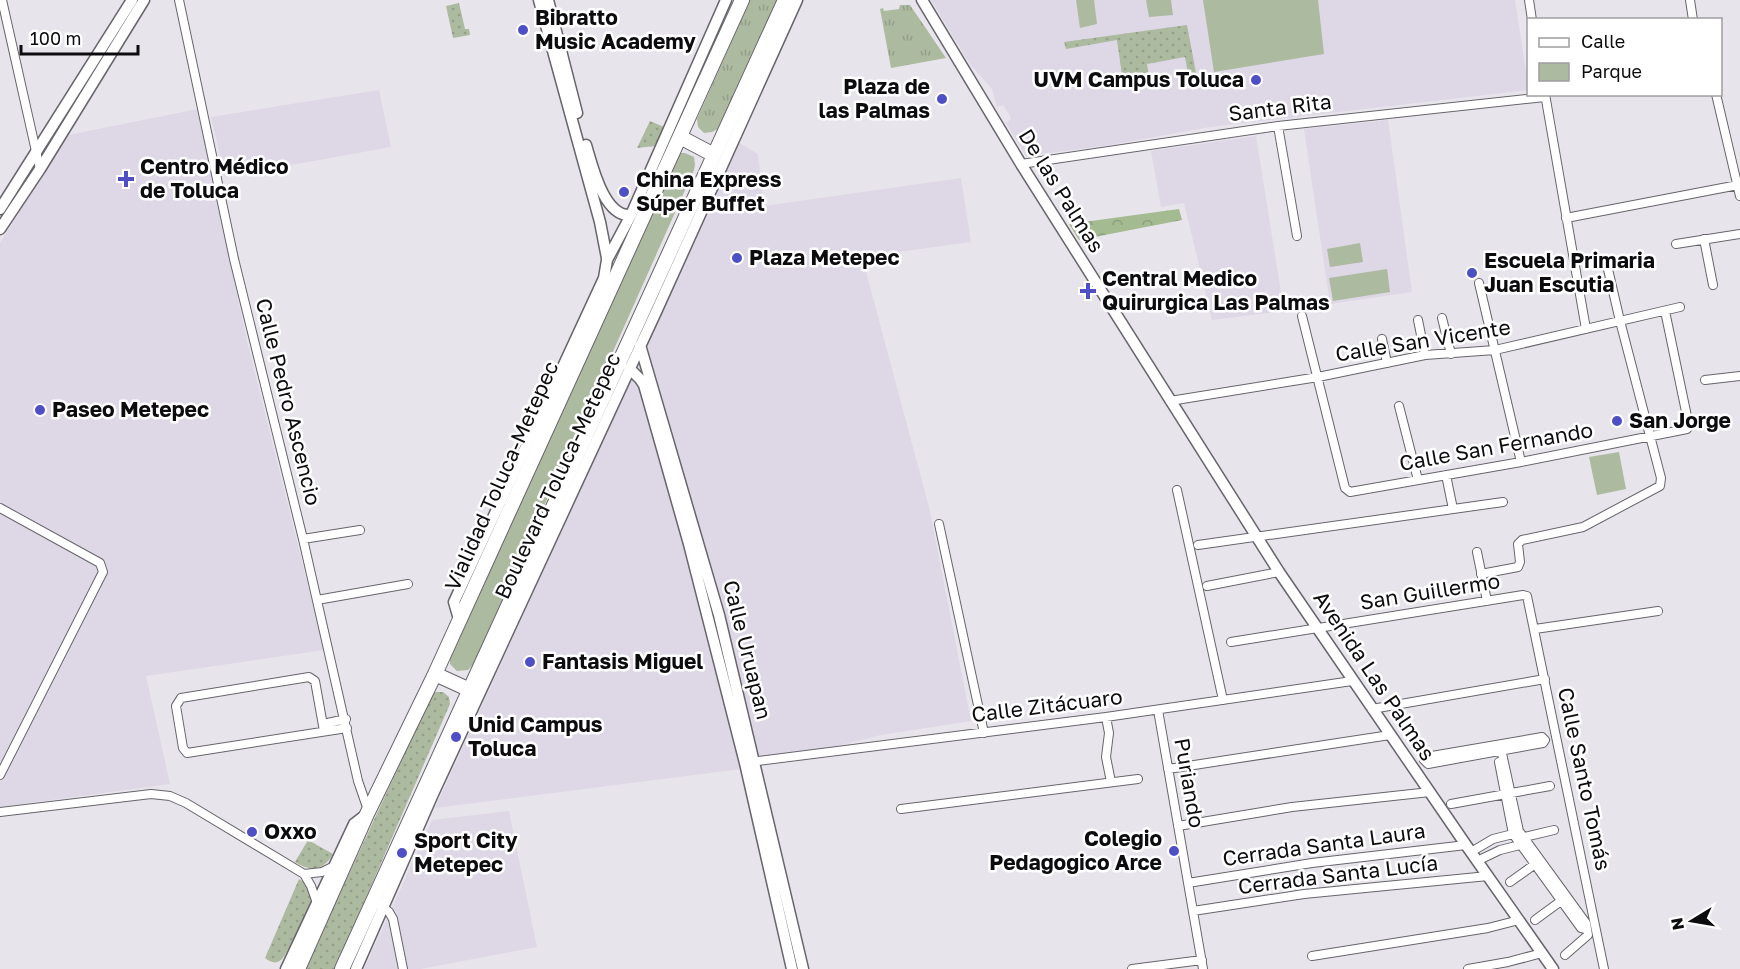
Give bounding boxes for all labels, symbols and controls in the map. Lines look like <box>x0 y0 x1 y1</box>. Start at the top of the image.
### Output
place label: Bibratto Music Academy <box>535 4 696 54</box>
scale bar <box>21 18 138 56</box>
legend <box>1527 18 1722 96</box>
marker: Bibratto Music Academy <box>516 23 530 37</box>
text: 100 m <box>30 27 81 49</box>
text: Calle <box>1581 30 1625 52</box>
text: Parque <box>1581 60 1642 82</box>
place label: UVM Campus Toluca <box>1034 66 1244 92</box>
place label: Plaza de las Palmas <box>818 73 930 123</box>
marker: UVM Campus Toluca <box>1249 73 1263 87</box>
street label: Santa Rita <box>1227 88 1333 126</box>
marker: Plaza de las Palmas <box>935 92 949 106</box>
street label: De las Palmas <box>1014 124 1110 257</box>
place label: Centro Médico de Toluca <box>140 153 289 203</box>
place label: China Express Súper Buffet <box>636 166 782 216</box>
marker: Centro Médico de Toluca <box>117 170 135 188</box>
marker: China Express Súper Buffet <box>617 185 631 199</box>
place label: Plaza Metepec <box>749 244 900 270</box>
place label: Escuela Primaria Juan Escutia <box>1484 247 1655 297</box>
marker: Plaza Metepec <box>730 251 744 265</box>
place label: Central Medico Quirurgica Las Palmas <box>1102 265 1330 315</box>
marker: Escuela Primaria Juan Escutia <box>1465 266 1479 280</box>
marker: Central Medico Quirurgica Las Palmas <box>1079 282 1097 300</box>
street label: Calle Pedro Ascencio <box>251 295 327 508</box>
street label: Calle San Vicente <box>1333 313 1512 367</box>
street label: Boulevard Toluca-Metepec <box>489 348 626 603</box>
street label: Vialidad Toluca-Metepec <box>439 357 564 594</box>
place label: Paseo Metepec <box>52 396 209 422</box>
marker: Paseo Metepec <box>33 403 47 417</box>
place label: San Jorge <box>1629 407 1731 433</box>
marker: San Jorge <box>1610 414 1624 428</box>
street label: Calle San Fernando <box>1397 416 1595 476</box>
street label: San Guillermo <box>1358 567 1502 615</box>
street label: Calle Uruapan <box>718 577 778 722</box>
street label: Avenida Las Palmas <box>1308 586 1441 765</box>
place label: Fantasis Miguel <box>542 648 703 674</box>
marker: Fantasis Miguel <box>523 655 537 669</box>
street label: Calle Zitácuaro <box>970 683 1124 727</box>
street label: Calle Santo Tomás <box>1553 685 1617 873</box>
place label: Unid Campus Toluca <box>468 711 603 761</box>
marker: Unid Campus Toluca <box>449 730 463 744</box>
street label: Puriando <box>1169 736 1211 830</box>
street label: Cerrada Santa Laura <box>1221 817 1427 871</box>
place label: Oxxo <box>264 818 317 844</box>
marker: Oxxo <box>245 825 259 839</box>
place label: Colegio Pedagogico Arce <box>989 825 1162 875</box>
place label: Sport City Metepec <box>414 827 518 877</box>
marker: Colegio Pedagogico Arce <box>1167 844 1181 858</box>
marker: Sport City Metepec <box>395 846 409 860</box>
street label: Cerrada Santa Lucía <box>1236 849 1439 899</box>
north arrow <box>1662 891 1722 951</box>
text: N <box>1666 916 1688 932</box>

